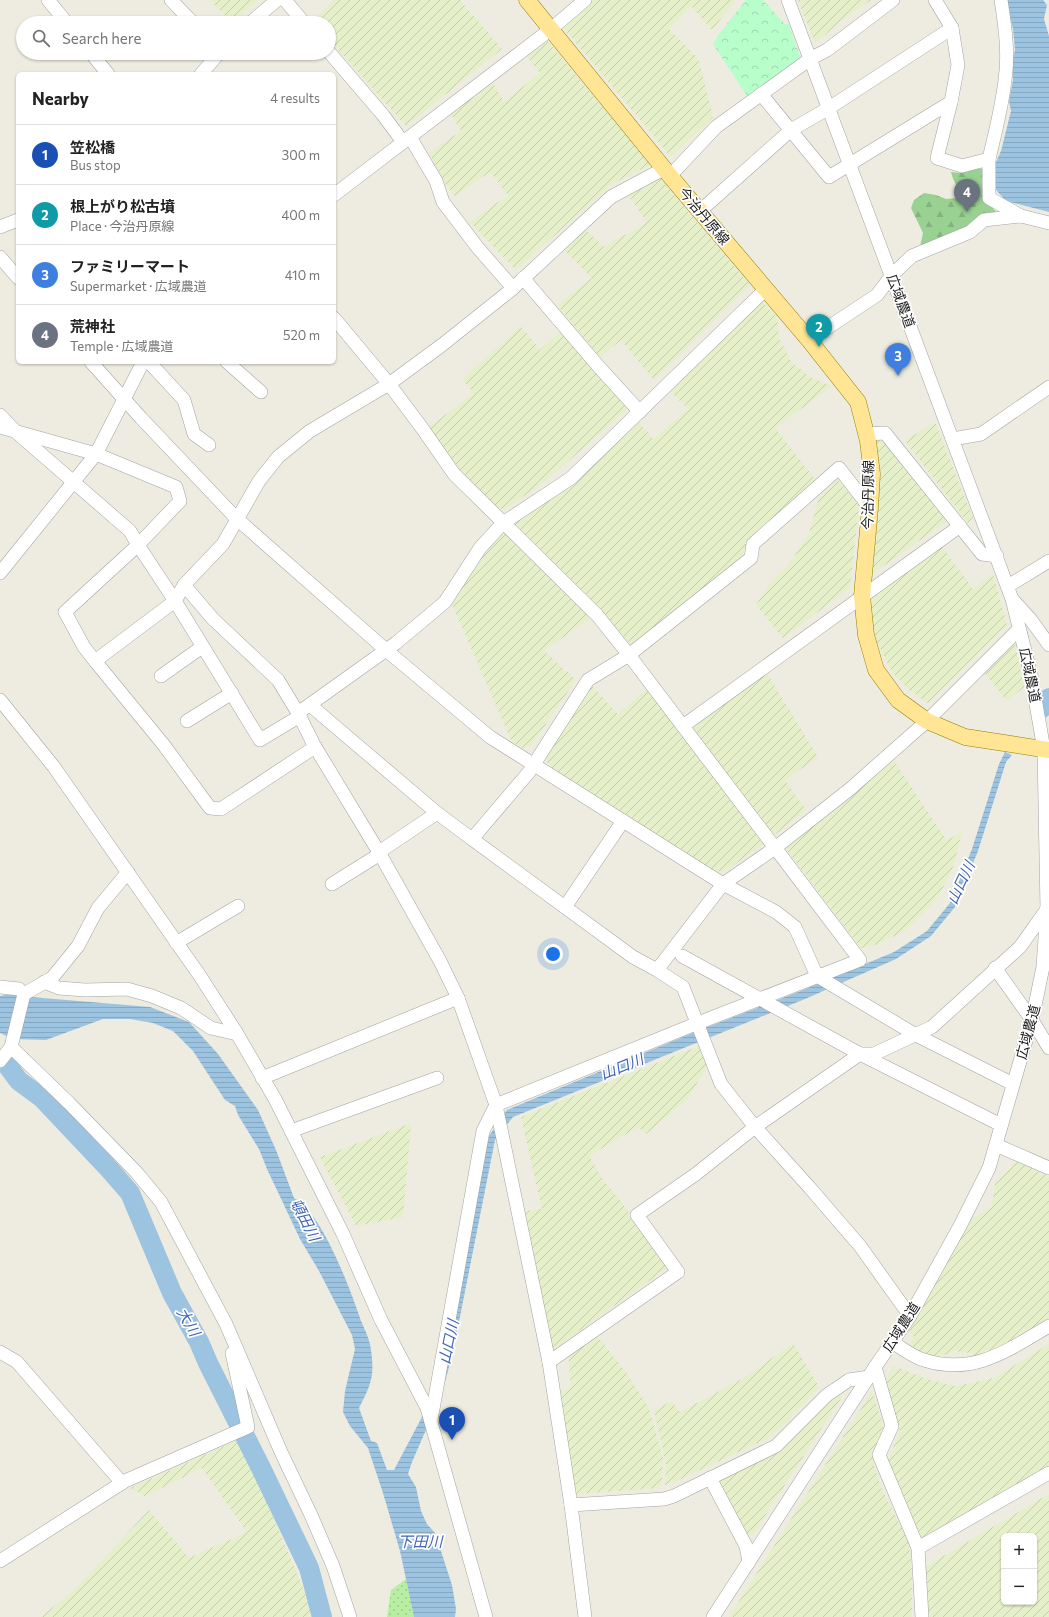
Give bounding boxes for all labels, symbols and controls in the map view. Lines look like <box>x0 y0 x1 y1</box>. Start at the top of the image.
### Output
search box <box>16 16 336 60</box>
icon: search <box>30 27 52 49</box>
text: Search here <box>62 29 141 47</box>
text: Nearby <box>32 88 89 109</box>
text: 4 results <box>270 90 320 106</box>
text: 笠松橋 <box>70 138 115 156</box>
text: 1 <box>42 147 48 163</box>
text: 300 m <box>282 147 320 163</box>
text: Bus stop <box>70 157 121 173</box>
pin: 4 <box>954 179 980 212</box>
street label: 今治丹原線 <box>675 183 733 248</box>
text: 根上がり松古墳 <box>70 197 175 215</box>
text: 2 <box>41 207 49 223</box>
text: 400 m <box>281 207 320 223</box>
text: Place · 今治丹原線 <box>70 218 175 234</box>
text: ファミリーマート <box>70 257 190 275</box>
text: 3 <box>41 267 49 283</box>
text: 410 m <box>285 267 320 283</box>
street label: 広域農道 <box>884 272 919 330</box>
text: Supermarket · 広域農道 <box>70 278 207 294</box>
pin: 2 <box>806 314 832 347</box>
text: 荒神社 <box>70 317 115 335</box>
text: 4 <box>41 327 49 343</box>
text: 520 m <box>283 327 320 343</box>
text: Temple · 広域農道 <box>70 338 173 354</box>
pin: 3 <box>885 343 911 376</box>
street label: 今治丹原線 <box>858 460 877 530</box>
street label: 広域農道 <box>1016 646 1045 704</box>
water label: 山口川 <box>942 857 979 907</box>
your location <box>543 944 563 964</box>
street label: 広域農道 <box>1012 1003 1043 1061</box>
water label: 山口川 <box>597 1049 648 1083</box>
water label: 頓田川 <box>288 1195 325 1245</box>
street label: 広域農道 <box>878 1299 923 1355</box>
water label: 大川 <box>174 1304 205 1341</box>
water label: 山口川 <box>435 1316 462 1366</box>
pin: 1 <box>439 1407 465 1440</box>
water label: 下田川 <box>397 1532 444 1550</box>
map controls <box>1001 1533 1037 1605</box>
button: + <box>1001 1533 1037 1569</box>
button: − <box>1001 1569 1037 1605</box>

